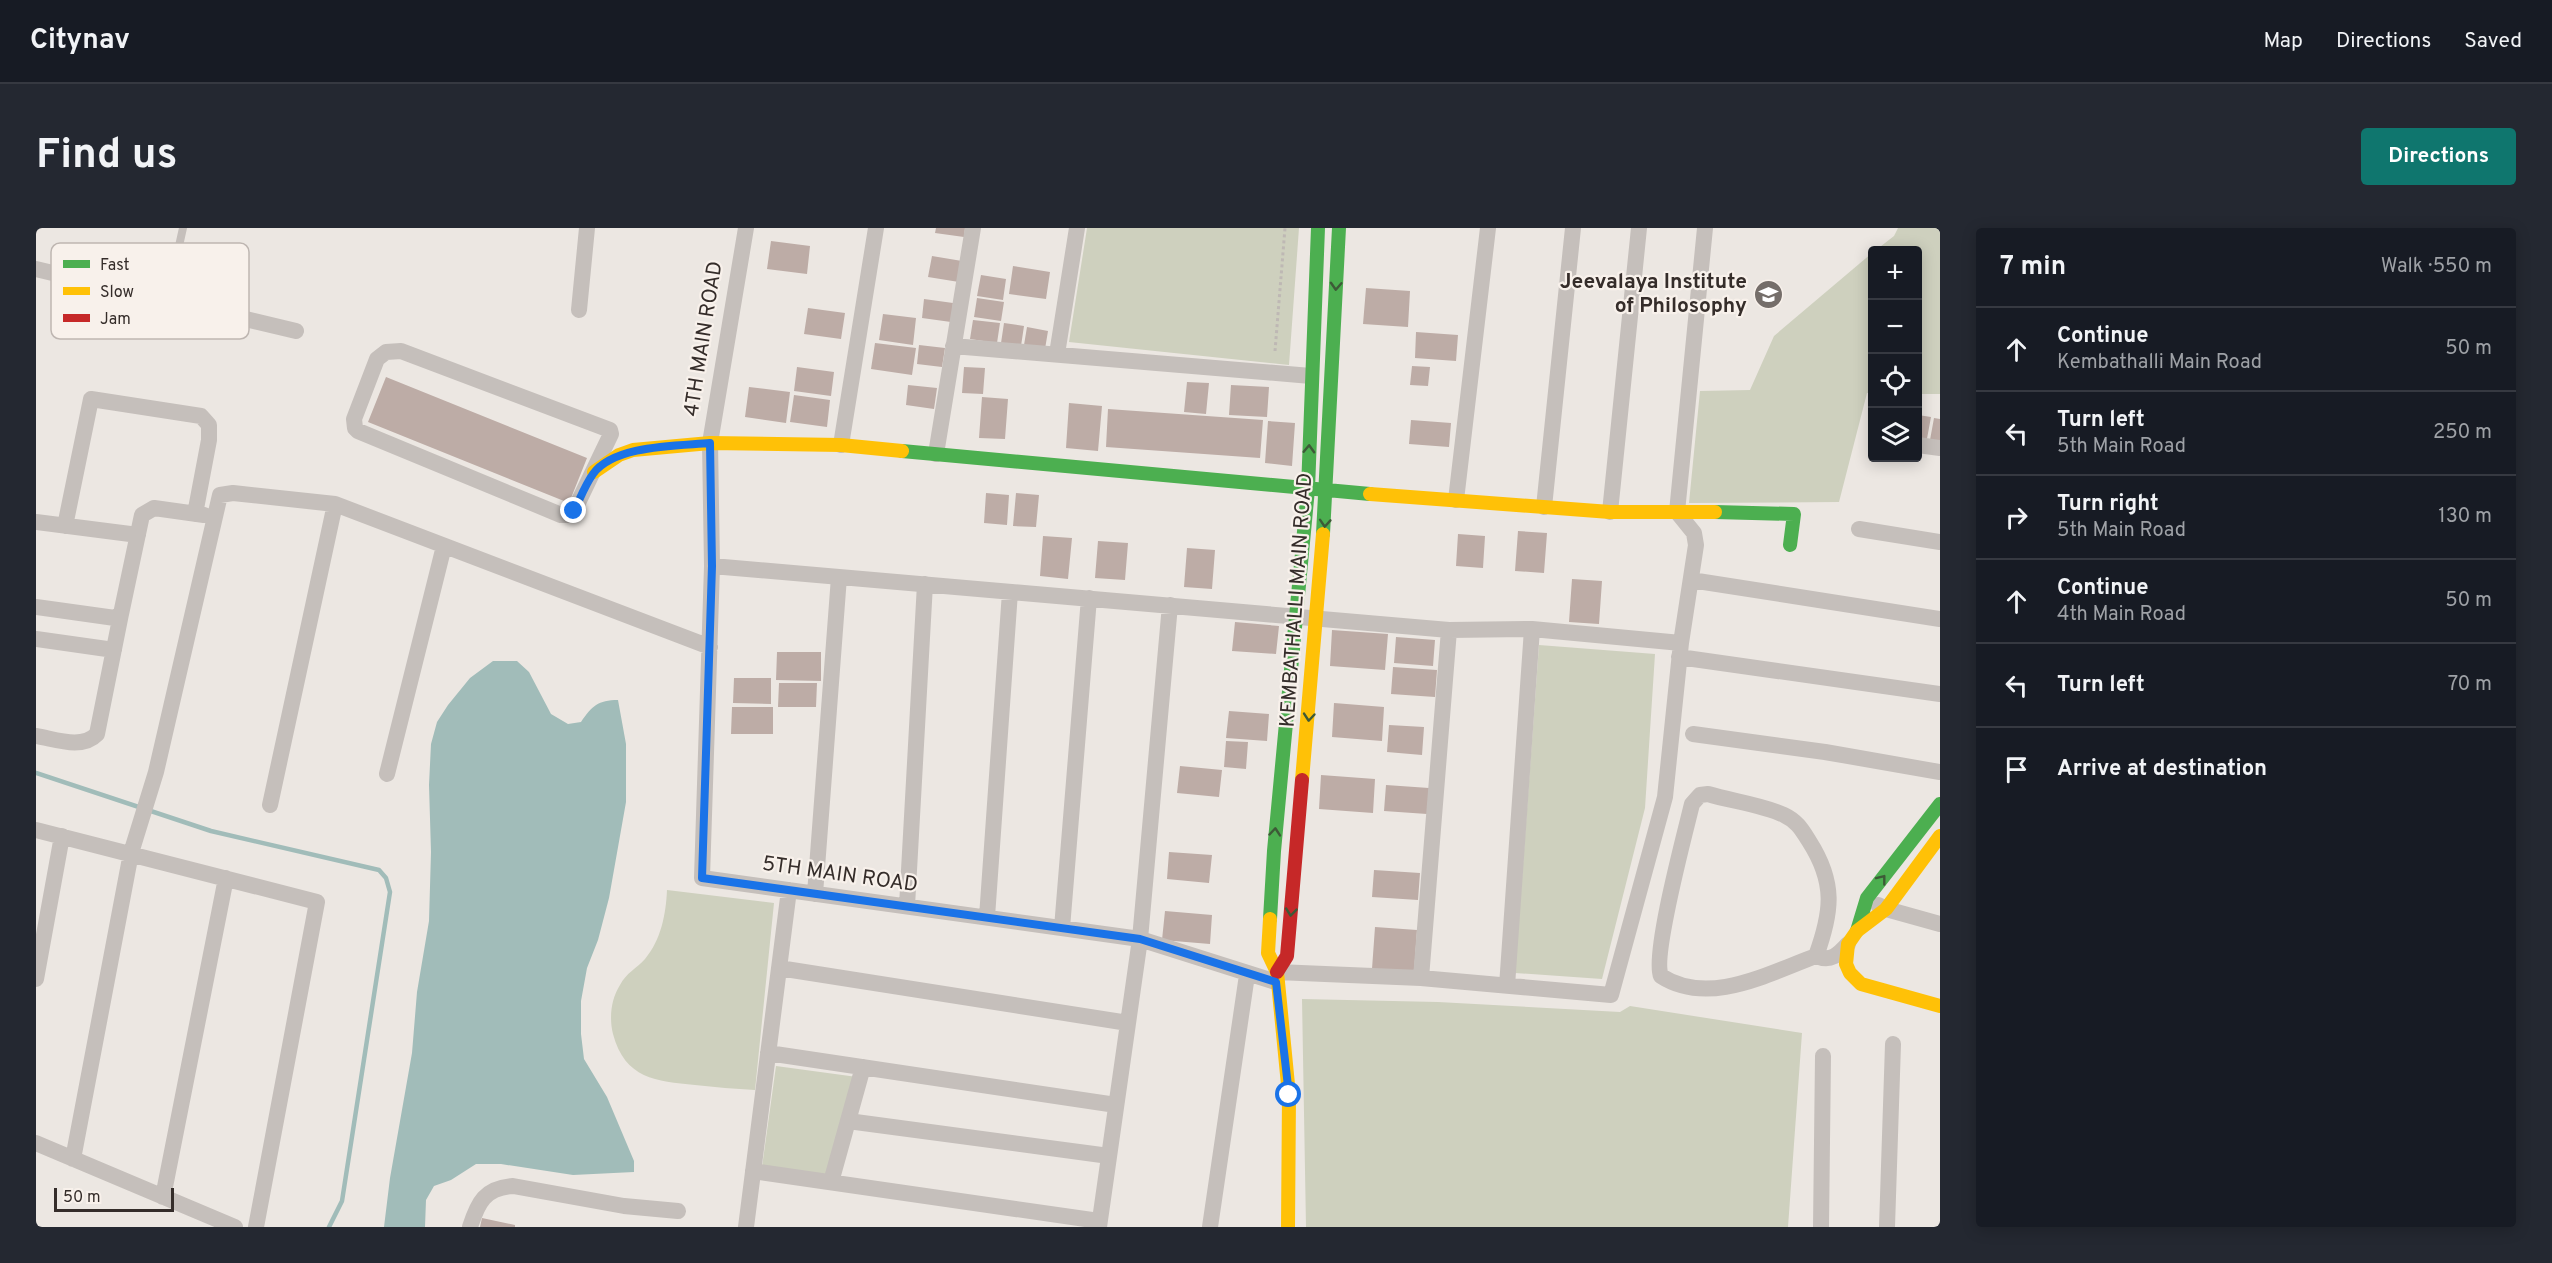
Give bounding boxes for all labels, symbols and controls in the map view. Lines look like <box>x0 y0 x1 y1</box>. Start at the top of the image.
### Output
text: Citynav <box>30 23 130 59</box>
text: Map <box>2263 28 2303 55</box>
text: Directions <box>2336 28 2431 55</box>
text: Saved <box>2464 28 2522 55</box>
button: Directions <box>2361 128 2516 185</box>
text: Find us <box>36 130 177 183</box>
legend <box>51 243 249 339</box>
map controls <box>1868 246 1922 462</box>
button: + <box>1868 246 1922 300</box>
text: 7 min <box>2000 251 2066 284</box>
text: Walk · 550 m <box>2381 254 2492 280</box>
text: Fast <box>100 256 130 276</box>
street label: 4TH MAIN ROAD <box>678 259 730 419</box>
place label: Jeevalaya Institute of Philosophy <box>1560 269 1747 320</box>
school or university icon: Jeevalaya Institute of Philosophy <box>1752 278 1784 310</box>
one-way arrow <box>1330 282 1343 291</box>
text: Slow <box>100 283 134 303</box>
button: − <box>1868 300 1922 354</box>
text: Jam <box>100 310 131 330</box>
text: Continue <box>2057 323 2148 350</box>
icon: ahead <box>2000 333 2033 366</box>
text: 50 m <box>2445 336 2492 362</box>
text: Kembathalli Main Road <box>2057 350 2262 376</box>
button: locate <box>1868 354 1922 408</box>
text: Turn left <box>2057 407 2145 434</box>
button: layers <box>1868 408 1922 462</box>
icon: left <box>2000 417 2033 450</box>
text: 250 m <box>2433 420 2492 446</box>
text: 5th Main Road <box>2057 434 2186 460</box>
one-way arrow <box>1302 445 1315 454</box>
street label: KEMBATHALLI MAIN ROAD <box>1275 472 1319 728</box>
text: Turn right <box>2057 491 2159 518</box>
route end <box>560 497 586 523</box>
icon: right <box>2000 501 2033 534</box>
text: 130 m <box>2438 504 2492 530</box>
text: 5th Main Road <box>2057 518 2186 544</box>
one-way arrow <box>1319 519 1332 528</box>
text: Continue <box>2057 575 2148 602</box>
icon: ahead <box>2000 585 2033 618</box>
text: 50 m <box>2445 588 2492 614</box>
text: 4th Main Road <box>2057 602 2186 628</box>
icon: left <box>2000 669 2033 702</box>
text: Turn left <box>2057 672 2145 699</box>
text: 70 m <box>2448 672 2492 698</box>
one-way arrow <box>1303 713 1316 722</box>
icon: arrive <box>2000 753 2033 786</box>
text: Arrive at destination <box>2057 756 2267 783</box>
one-way arrow <box>1268 827 1281 836</box>
street label: 5TH MAIN ROAD <box>760 851 920 899</box>
one-way arrow <box>1875 875 1886 886</box>
one-way arrow <box>1285 907 1298 916</box>
route start <box>1275 1081 1301 1107</box>
scale bar <box>54 1185 174 1212</box>
text: 50 m <box>63 1188 101 1208</box>

